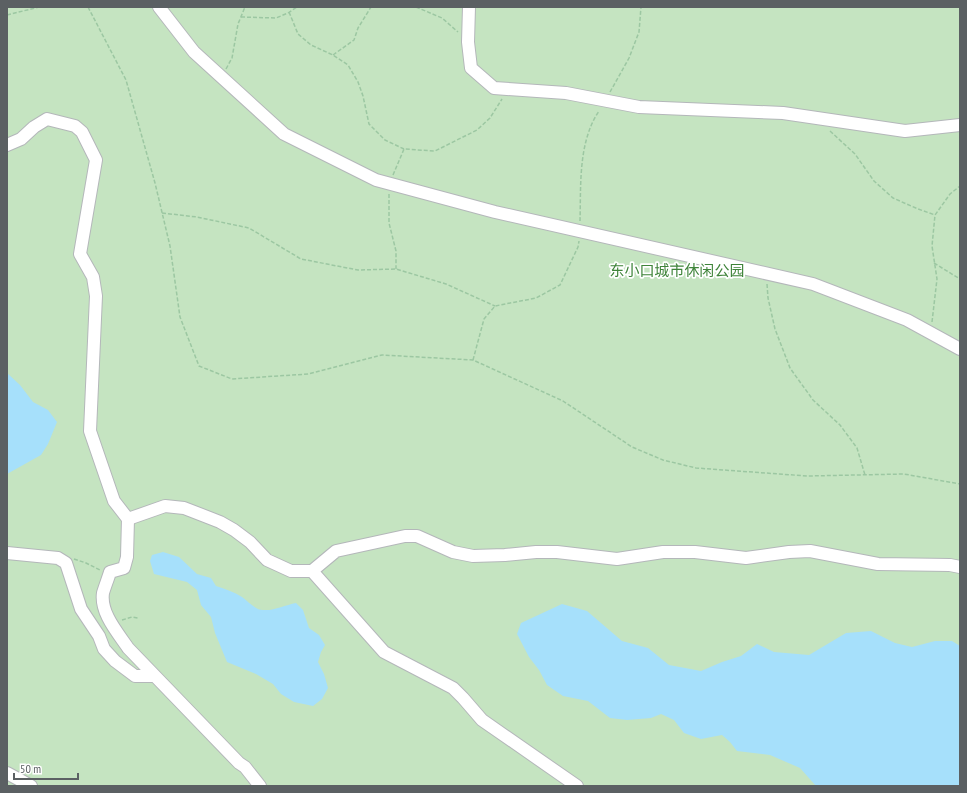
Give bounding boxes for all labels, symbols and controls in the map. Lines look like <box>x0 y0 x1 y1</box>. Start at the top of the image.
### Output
park label: 东小口城市休闲公园 <box>609 261 745 280</box>
scale bar <box>14 755 78 781</box>
text: 50 m <box>20 761 41 776</box>

